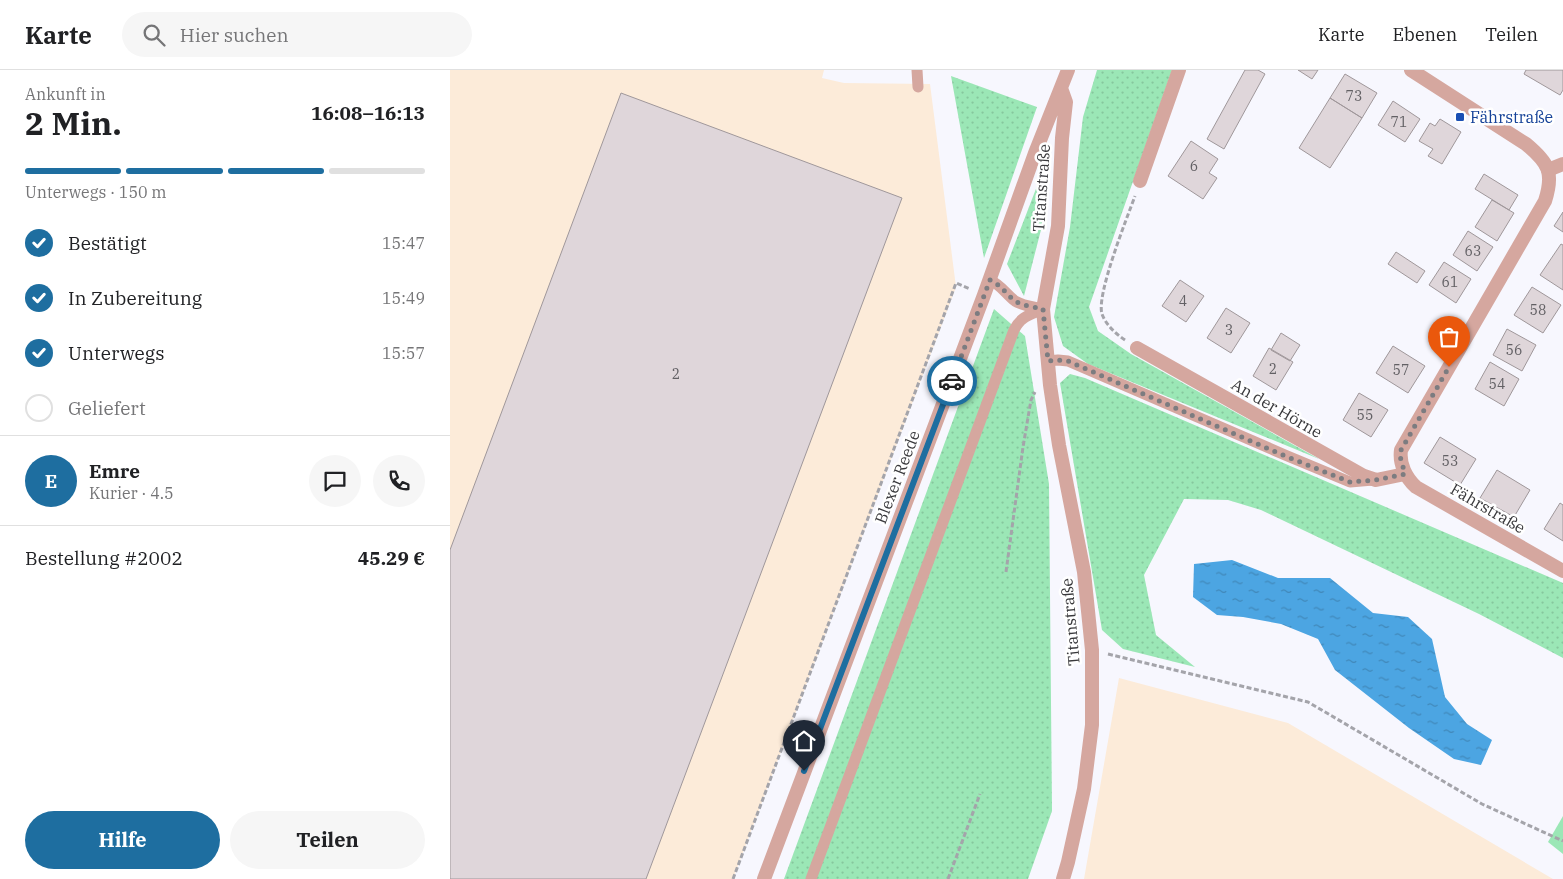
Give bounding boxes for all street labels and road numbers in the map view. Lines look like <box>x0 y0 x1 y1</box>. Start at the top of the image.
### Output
street label: Titanstraße <box>1028 143 1054 233</box>
street label: An der Hörne <box>1228 374 1326 442</box>
street label: Blexer Reede <box>870 428 924 526</box>
street label: Fährstraße <box>1447 479 1529 537</box>
street label: Titanstraße <box>1056 577 1084 667</box>

